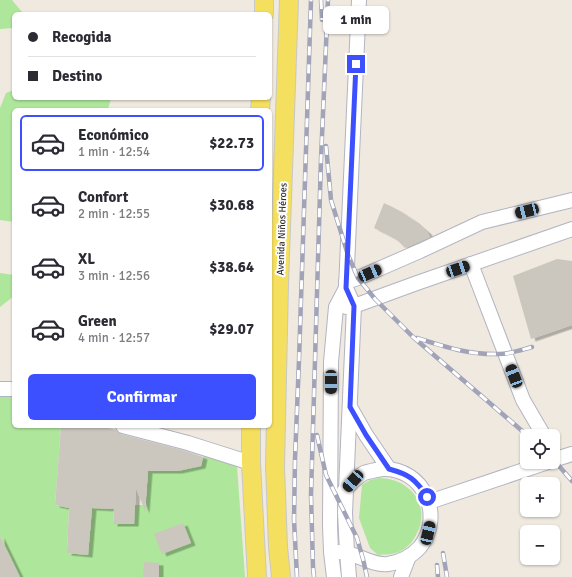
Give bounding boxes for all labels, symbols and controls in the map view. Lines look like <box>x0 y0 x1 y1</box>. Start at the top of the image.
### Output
callout: 1 min <box>323 6 389 34</box>
text: 1 min <box>340 12 372 28</box>
text: Recogida <box>52 28 112 46</box>
route end <box>347 55 365 73</box>
text: Destino <box>52 67 102 85</box>
icon: car <box>30 125 66 161</box>
text: Económico <box>78 126 149 144</box>
text: $22.73 <box>209 134 254 152</box>
text: 1 min · 12:54 <box>78 144 150 160</box>
street label: Avenida Niños Héroes <box>274 182 290 276</box>
icon: car <box>30 187 66 223</box>
text: Confort <box>78 188 128 206</box>
text: $30.68 <box>209 196 254 214</box>
car <box>514 202 540 220</box>
text: 2 min · 12:55 <box>78 206 150 222</box>
icon: car <box>30 249 66 285</box>
text: XL <box>78 250 95 268</box>
text: $38.64 <box>209 258 254 276</box>
car <box>445 259 471 279</box>
car <box>357 263 383 283</box>
text: 3 min · 12:56 <box>78 268 150 284</box>
icon: car <box>30 311 66 347</box>
text: Green <box>78 312 117 330</box>
text: $29.07 <box>209 320 254 338</box>
text: 4 min · 12:57 <box>78 330 150 346</box>
car <box>504 363 524 389</box>
car <box>325 370 337 394</box>
button: Confirmar <box>28 374 256 420</box>
map controls <box>520 429 560 565</box>
button: locate <box>520 429 560 469</box>
car <box>341 468 365 494</box>
button: + <box>520 477 560 517</box>
route start <box>418 488 436 506</box>
car <box>419 520 437 546</box>
button: − <box>520 525 560 565</box>

